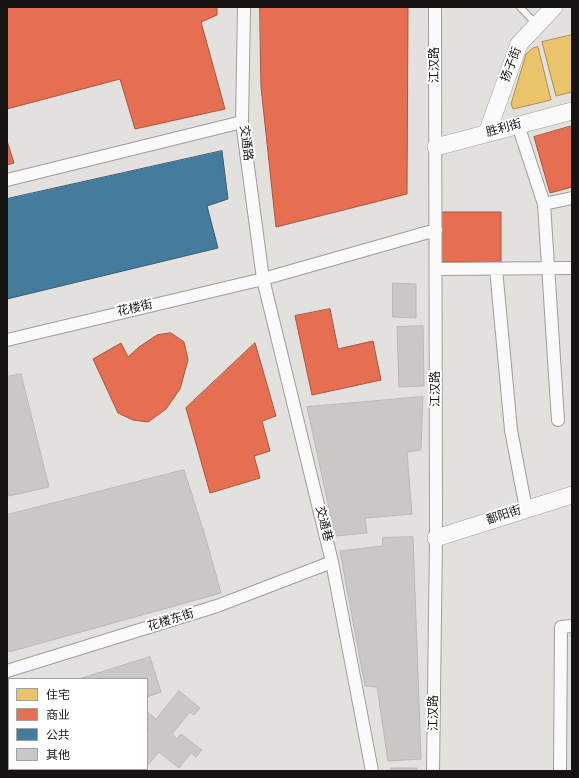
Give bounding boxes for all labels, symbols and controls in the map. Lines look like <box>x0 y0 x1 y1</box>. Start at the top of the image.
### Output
street label: 扬子街 <box>499 46 525 84</box>
street label: 江汉路 <box>428 47 442 83</box>
street label: 胜利街 <box>485 117 523 141</box>
street label: 交通路 <box>236 124 254 162</box>
street label: 花楼街 <box>116 298 154 320</box>
street label: 江汉路 <box>429 371 443 407</box>
street label: 鄱阳街 <box>485 504 523 528</box>
street label: 交通巷 <box>312 505 334 543</box>
street label: 花楼东街 <box>146 607 196 635</box>
legend <box>8 678 148 770</box>
text: 住宅 <box>46 687 70 704</box>
street label: 江汉路 <box>427 695 441 731</box>
text: 商业 <box>46 707 70 724</box>
text: 公共 <box>46 727 70 744</box>
text: 其他 <box>46 747 70 764</box>

